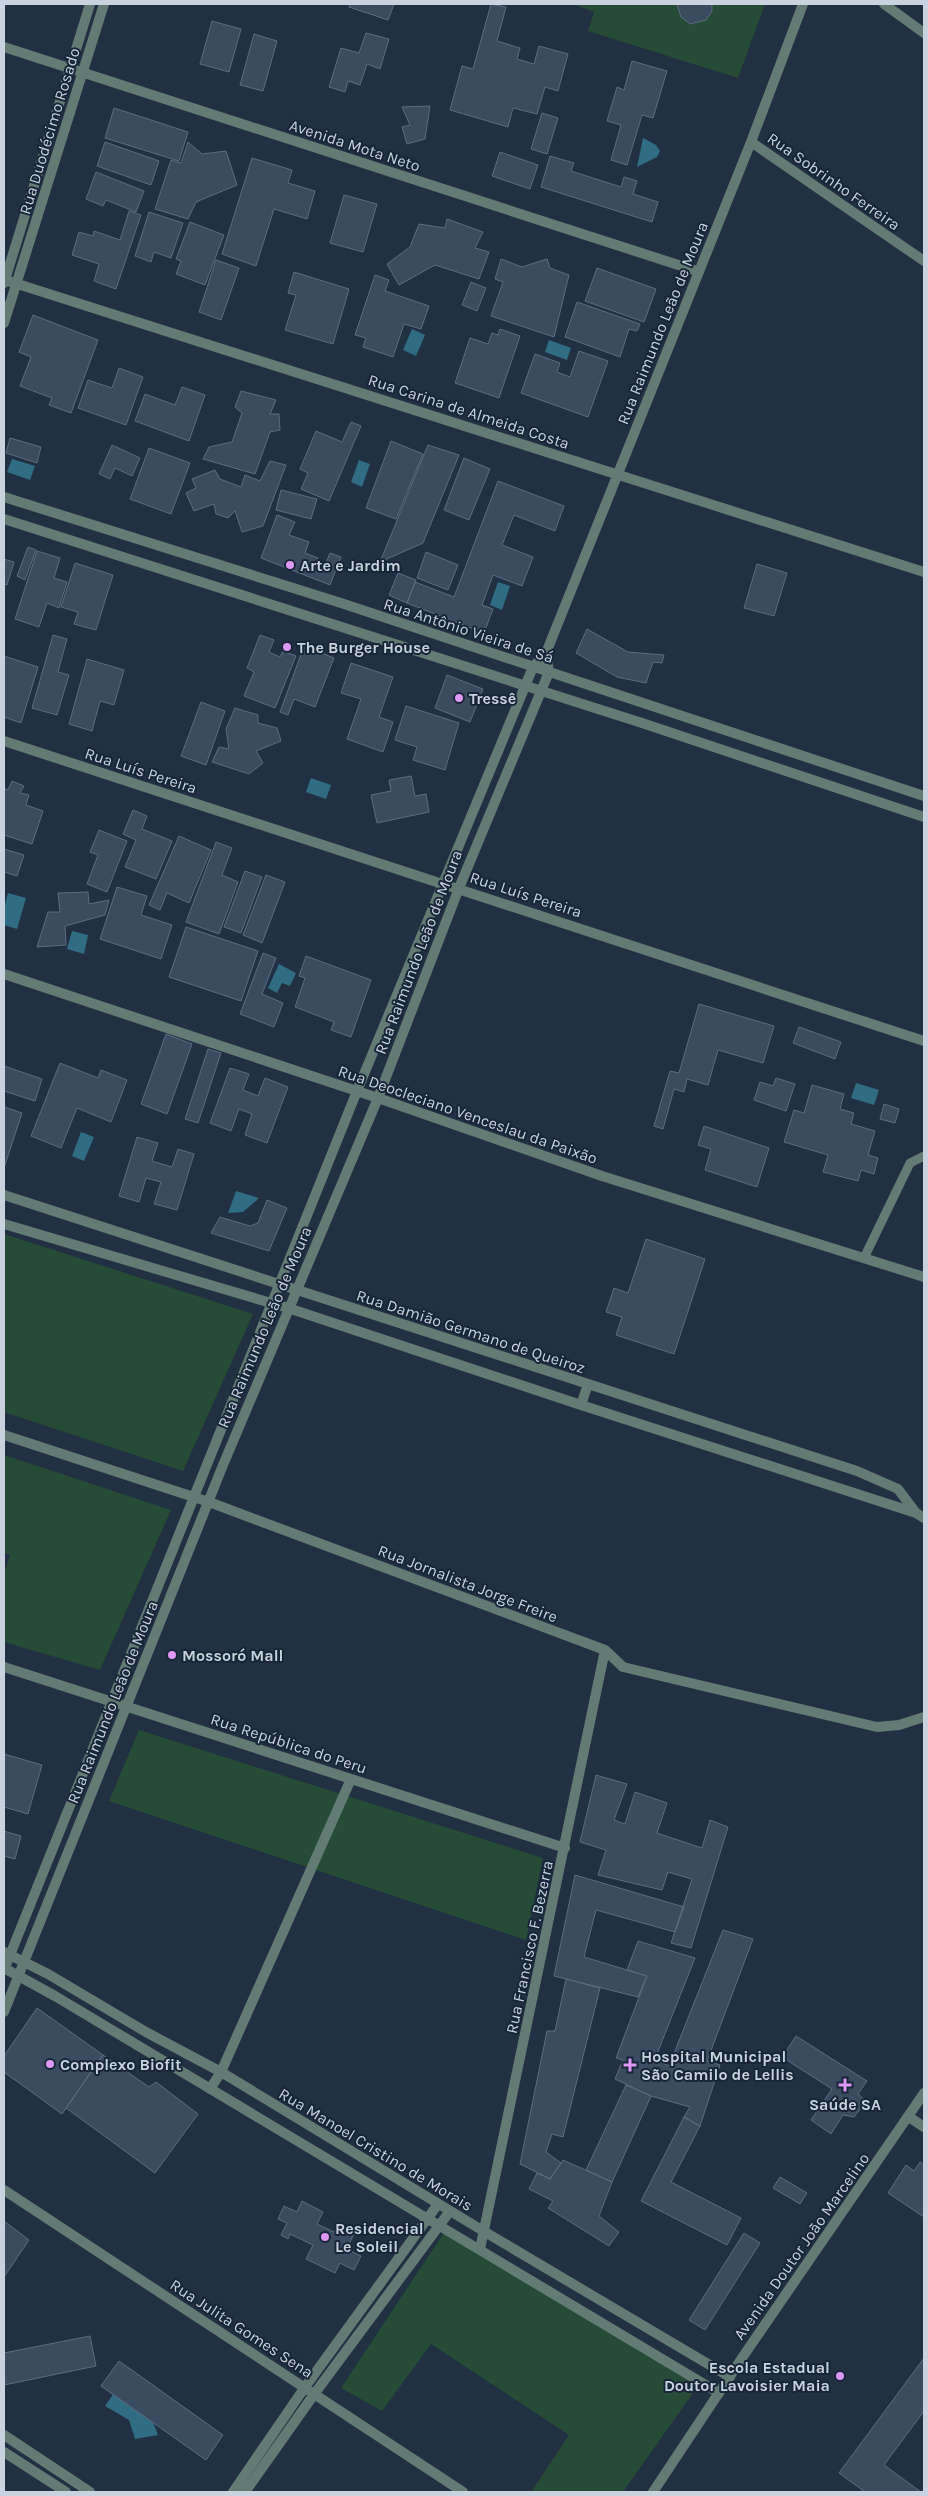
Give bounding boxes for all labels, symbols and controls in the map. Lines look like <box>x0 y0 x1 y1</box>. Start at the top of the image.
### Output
street label: Rua Duodécimo Rosado <box>15 45 84 217</box>
street label: Avenida Mota Neto <box>287 115 423 176</box>
street label: Rua Sobrinho Ferreira <box>764 128 904 234</box>
street label: Rua Raimundo Leão de Moura <box>613 219 712 427</box>
street label: Rua Carina de Almeida Costa <box>366 370 572 453</box>
place label: Arte e Jardim <box>300 556 401 575</box>
marker: Arte e Jardim <box>284 559 296 571</box>
street label: Rua Antônio Vieira de Sá <box>381 594 556 667</box>
place label: The Burger House <box>297 638 430 657</box>
marker: The Burger House <box>281 641 293 653</box>
place label: Tressê <box>469 689 516 708</box>
marker: Tressê <box>453 692 465 704</box>
street label: Rua Luís Pereira <box>82 743 199 798</box>
street label: Rua Raimundo Leão de Moura <box>371 848 466 1057</box>
street label: Rua Luís Pereira <box>467 867 584 922</box>
street label: Rua Deocleciano Venceslau da Paixão <box>336 1061 600 1168</box>
street label: Rua Raimundo Leão de Moura <box>213 1224 316 1431</box>
street label: Rua Damião Germano de Queiroz <box>354 1285 588 1378</box>
street label: Rua Jornalista Jorge Freire <box>375 1540 560 1627</box>
street label: Rua Raimundo Leão de Moura <box>63 1598 162 1806</box>
place label: Mossoró Mall <box>182 1646 283 1665</box>
marker: Mossoró Mall <box>166 1649 178 1661</box>
street label: Rua República do Peru <box>208 1709 369 1778</box>
street label: Rua Francisco F. Bezerra <box>502 1859 557 2035</box>
place label: Hospital Municipal São Camilo de Lellis <box>641 2047 794 2084</box>
place label: Complexo Biofit <box>60 2055 182 2074</box>
marker: Complexo Biofit <box>44 2058 56 2070</box>
marker: Hospital Municipal São Camilo de Lellis <box>623 2058 637 2072</box>
marker: Saúde SA <box>838 2078 852 2092</box>
street label: Rua Manoel Cristino de Morais <box>275 2084 476 2215</box>
place label: Saúde SA <box>809 2095 881 2114</box>
street label: Avenida Doutor João Marcelino <box>729 2149 873 2343</box>
place label: Residencial Le Soleil <box>335 2219 424 2256</box>
marker: Residencial Le Soleil <box>319 2231 331 2243</box>
street label: Rua Julita Gomes Sena <box>167 2275 317 2382</box>
place label: Escola Estadual Doutor Lavoisier Maia <box>664 2358 830 2395</box>
marker: Escola Estadual Doutor Lavoisier Maia <box>834 2370 846 2382</box>

